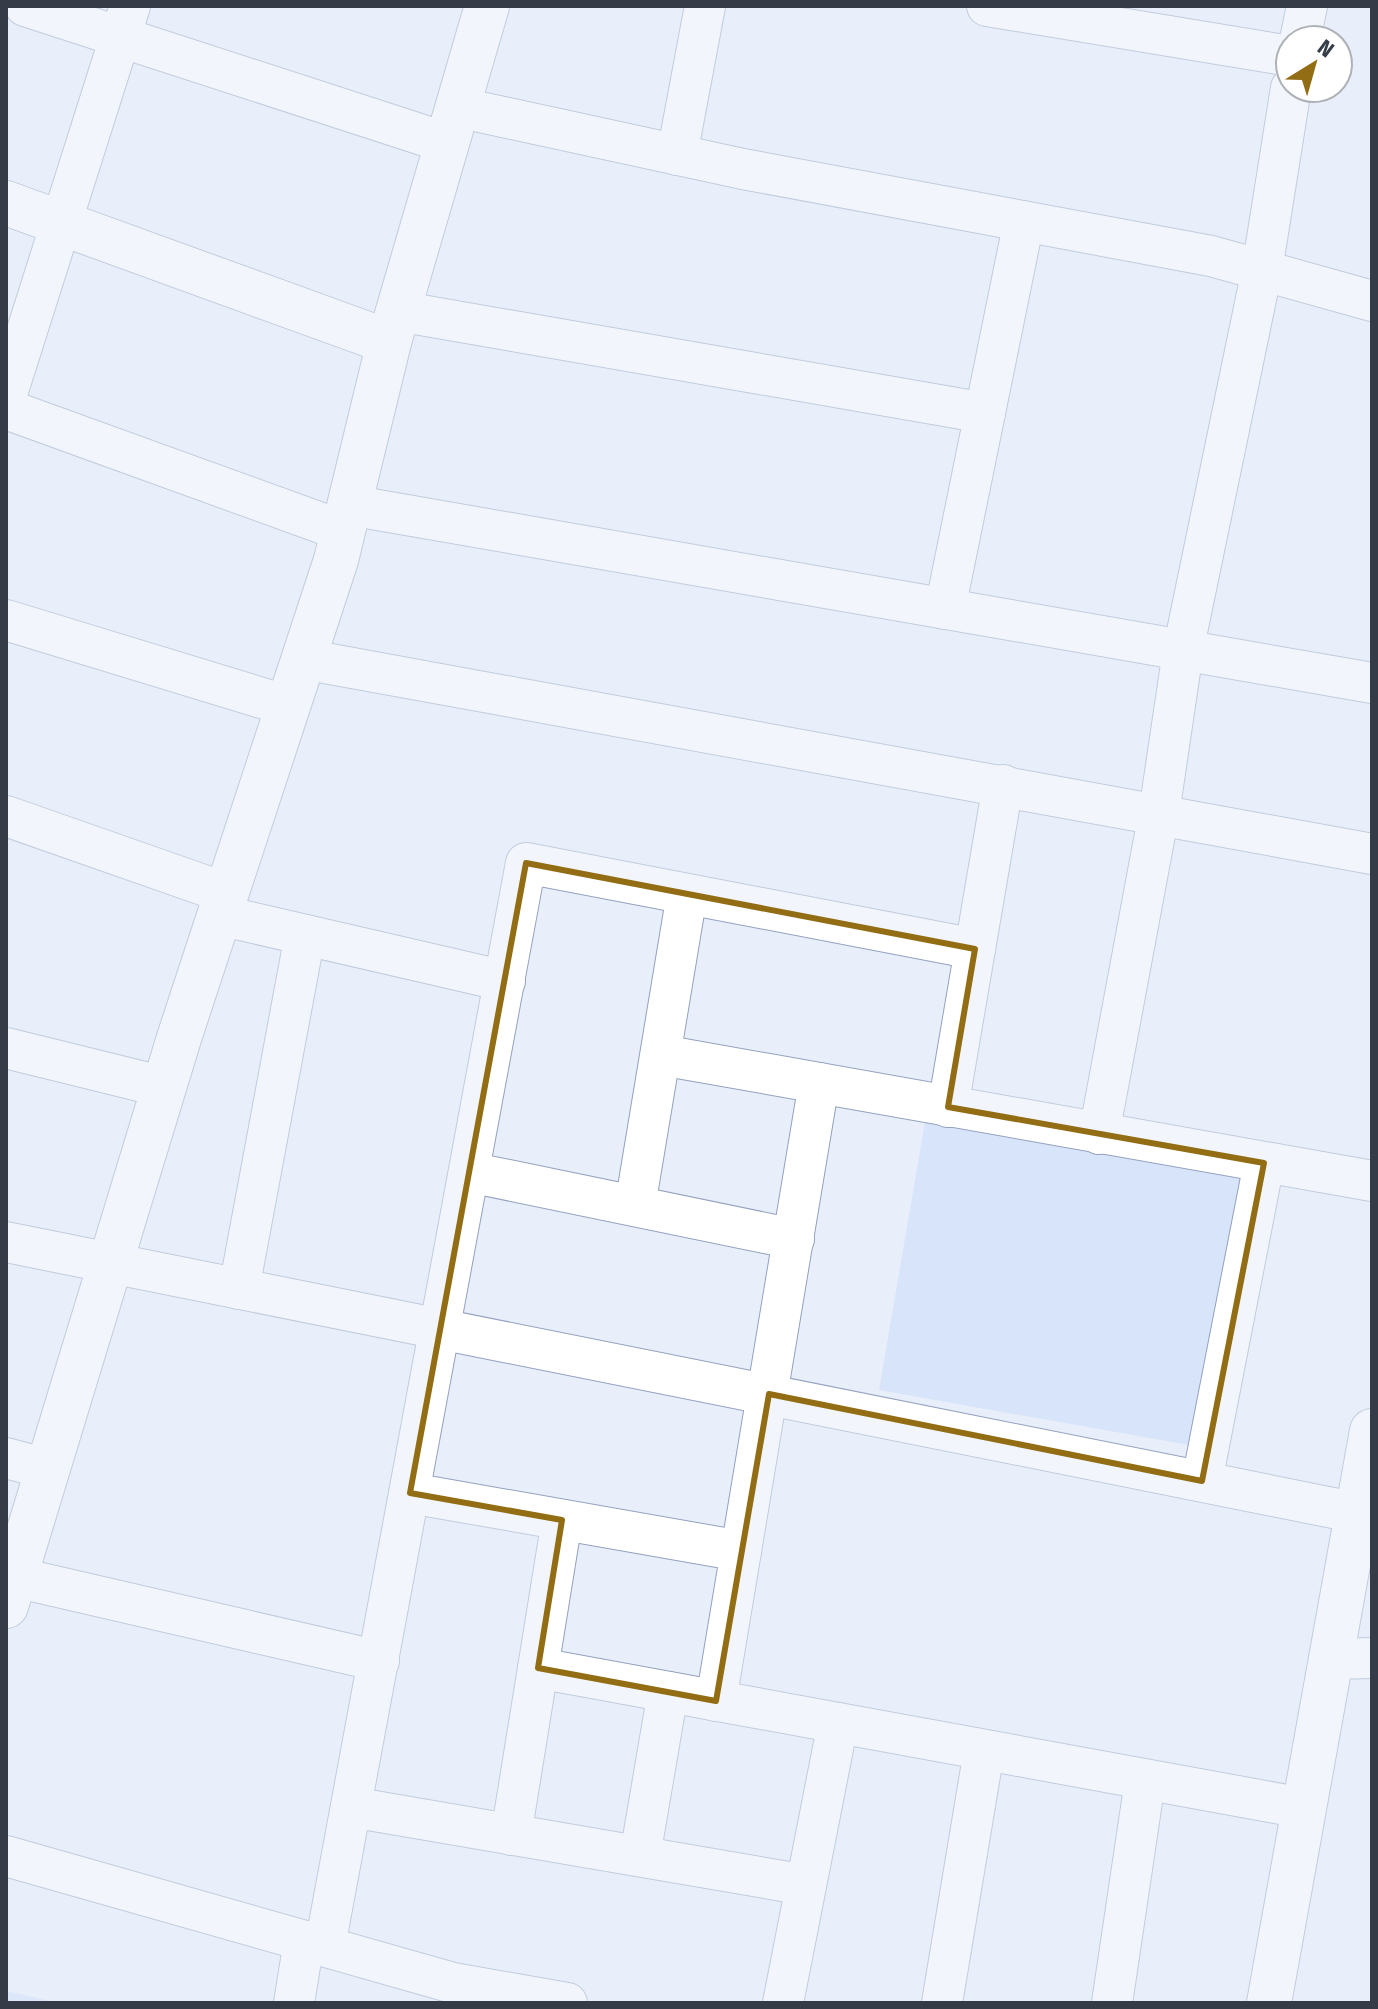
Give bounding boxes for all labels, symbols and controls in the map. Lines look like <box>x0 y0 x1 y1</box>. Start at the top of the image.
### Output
north arrow <box>1274 24 1354 104</box>
text: N <box>1312 34 1339 63</box>

